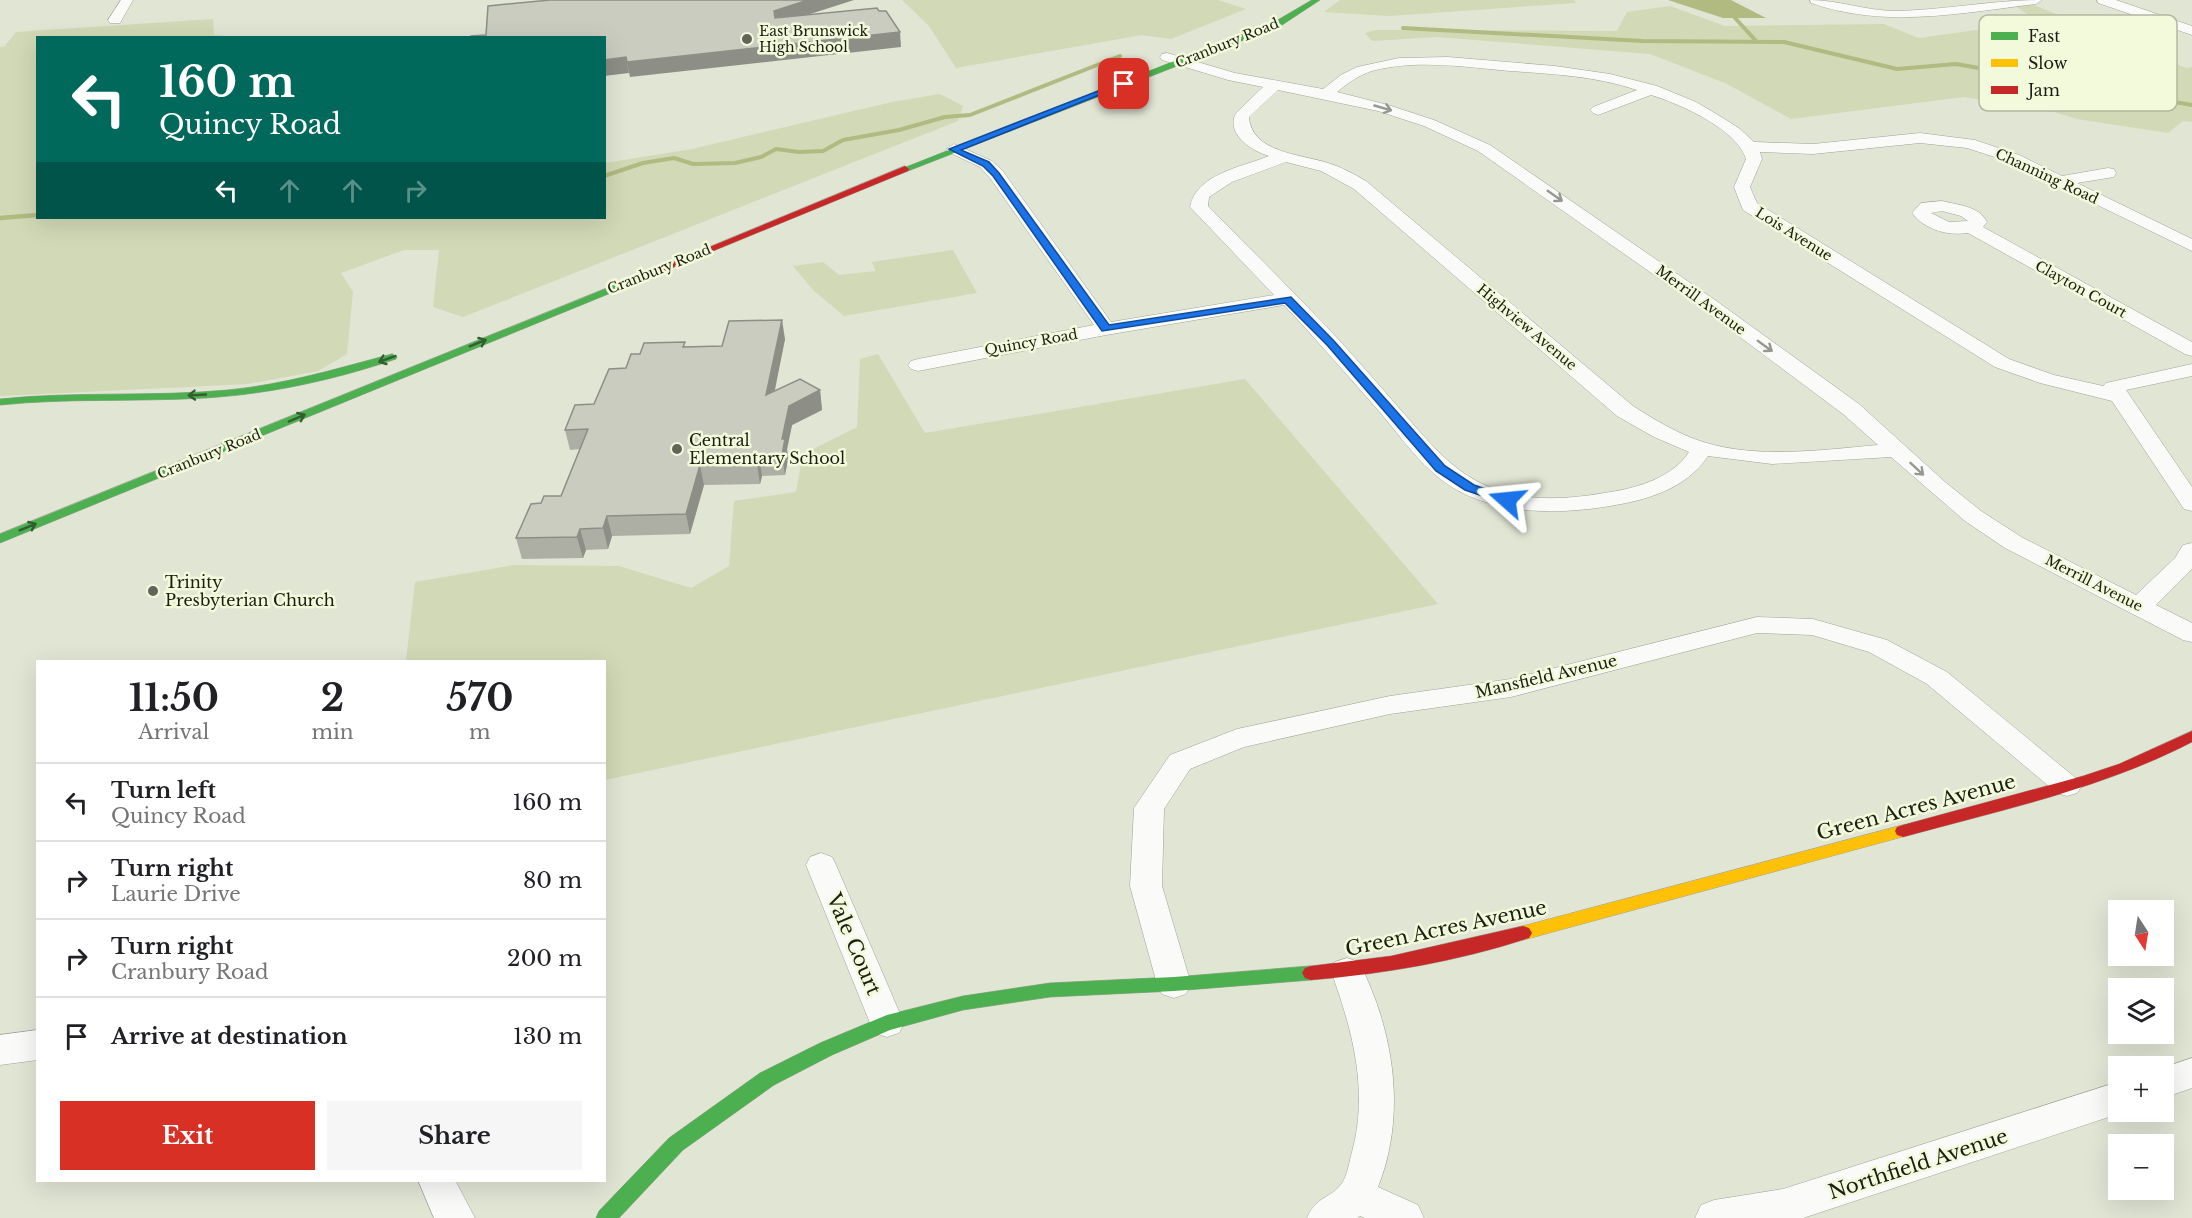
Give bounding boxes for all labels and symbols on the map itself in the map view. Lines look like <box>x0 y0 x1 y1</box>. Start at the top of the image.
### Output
street label: Cranbury Road <box>1172 14 1282 72</box>
legend <box>1979 15 2177 111</box>
place label: East Brunswick High School <box>759 22 869 56</box>
text: Fast <box>2028 26 2060 46</box>
marker: East Brunswick High School <box>740 32 754 46</box>
text: Slow <box>2028 53 2068 73</box>
pin <box>1098 58 1149 109</box>
text: Jam <box>2026 80 2060 100</box>
one-way arrow <box>1373 103 1392 114</box>
street label: Channing Road <box>1993 144 2102 208</box>
one-way arrow <box>1547 190 1563 202</box>
street label: Lois Avenue <box>1752 203 1836 265</box>
street label: Cranbury Road <box>604 240 714 298</box>
street label: Clayton Court <box>2032 256 2131 322</box>
street label: Merrill Avenue <box>1652 261 1750 339</box>
street label: Highview Avenue <box>1473 280 1581 374</box>
street label: Quincy Road <box>983 325 1080 359</box>
one-way arrow <box>468 337 486 348</box>
one-way arrow <box>1757 340 1773 352</box>
one-way arrow <box>379 354 397 365</box>
one-way arrow <box>187 389 207 400</box>
one-way arrow <box>288 412 306 423</box>
street label: Cranbury Road <box>154 425 264 483</box>
place label: Central Elementary School <box>689 430 845 468</box>
marker: Central Elementary School <box>670 442 684 456</box>
one-way arrow <box>1909 461 1924 476</box>
position arrow <box>1475 468 1539 532</box>
one-way arrow <box>19 521 37 532</box>
street label: Merrill Avenue <box>2042 551 2146 615</box>
place label: Trinity Presbyterian Church <box>165 572 335 610</box>
marker: Trinity Presbyterian Church <box>146 584 160 598</box>
street label: Mansfield Avenue <box>1473 650 1619 702</box>
street label: Green Acres Avenue <box>1814 769 2018 845</box>
street label: Vale Court <box>821 889 886 999</box>
street label: Green Acres Avenue <box>1343 895 1549 961</box>
north arrow <box>2108 900 2174 966</box>
street label: Northfield Avenue <box>1825 1124 2011 1204</box>

